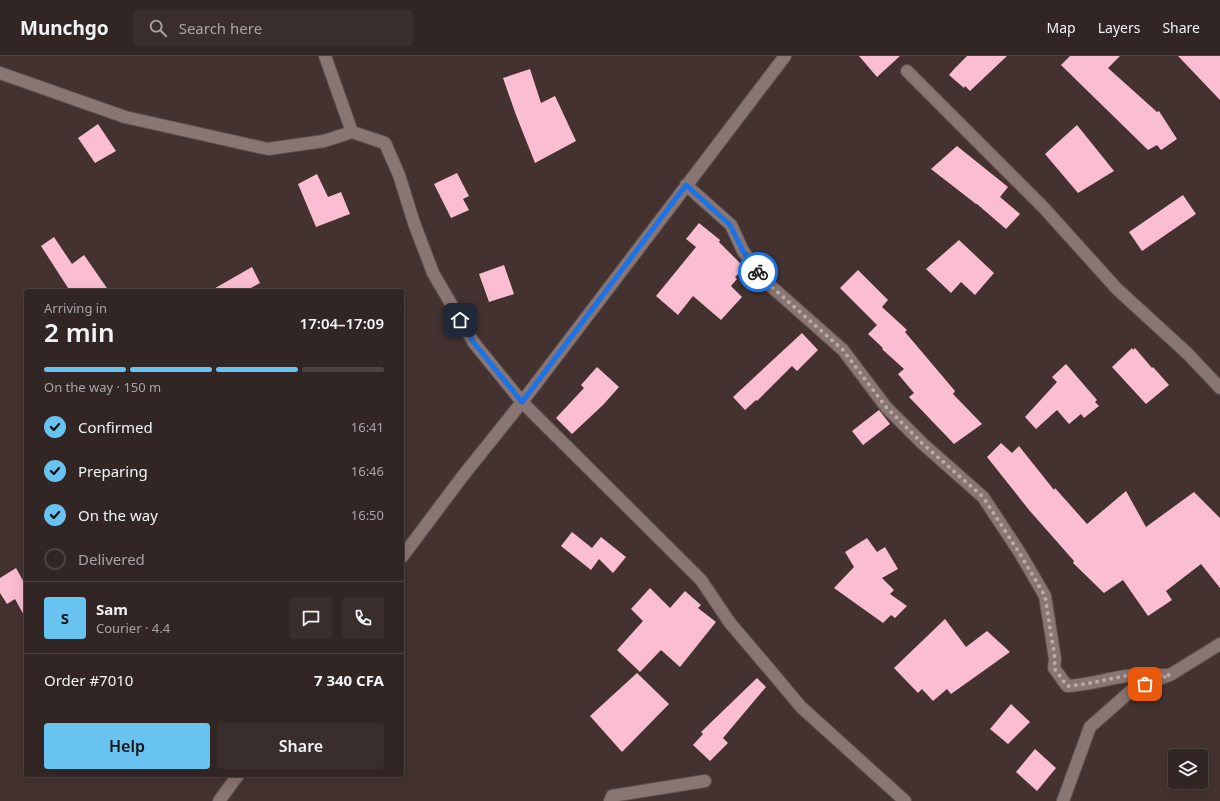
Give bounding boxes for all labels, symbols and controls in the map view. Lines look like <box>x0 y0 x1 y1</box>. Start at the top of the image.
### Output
search box <box>133 10 413 46</box>
text: Munchgo <box>20 15 109 41</box>
icon: search <box>147 17 169 39</box>
text: Search here <box>179 18 262 38</box>
text: Map <box>1047 18 1076 37</box>
text: Layers <box>1098 18 1140 37</box>
text: Share <box>1162 18 1200 37</box>
courier <box>738 252 778 292</box>
icon: bike <box>747 261 769 283</box>
text: Arriving in <box>44 299 107 317</box>
pin <box>443 303 477 337</box>
icon: home <box>449 309 471 331</box>
text: 17:04–17:09 <box>300 313 384 333</box>
text: 2 min <box>44 314 115 350</box>
text: On the way · 150 m <box>44 378 161 396</box>
icon: check <box>44 416 66 438</box>
text: Confirmed <box>78 417 153 437</box>
text: 16:41 <box>351 418 384 436</box>
icon: check <box>44 460 66 482</box>
text: Preparing <box>78 461 148 481</box>
text: 16:46 <box>351 462 384 480</box>
icon: check <box>44 504 66 526</box>
text: On the way <box>78 505 158 525</box>
text: 16:50 <box>351 506 384 524</box>
text: Delivered <box>78 549 145 569</box>
button: chat <box>290 597 332 639</box>
button: phone <box>342 597 384 639</box>
text: Sam <box>96 599 128 619</box>
text: S <box>61 608 69 628</box>
text: Courier · 4.4 <box>96 619 170 637</box>
pin <box>1128 667 1162 701</box>
text: Order #7010 <box>44 670 133 690</box>
text: 7 340 CFA <box>314 670 384 690</box>
icon: bag <box>1134 673 1156 695</box>
button: Help <box>44 723 210 769</box>
button: Share <box>218 723 384 769</box>
map controls <box>1168 749 1208 789</box>
button: layers <box>1168 749 1208 789</box>

